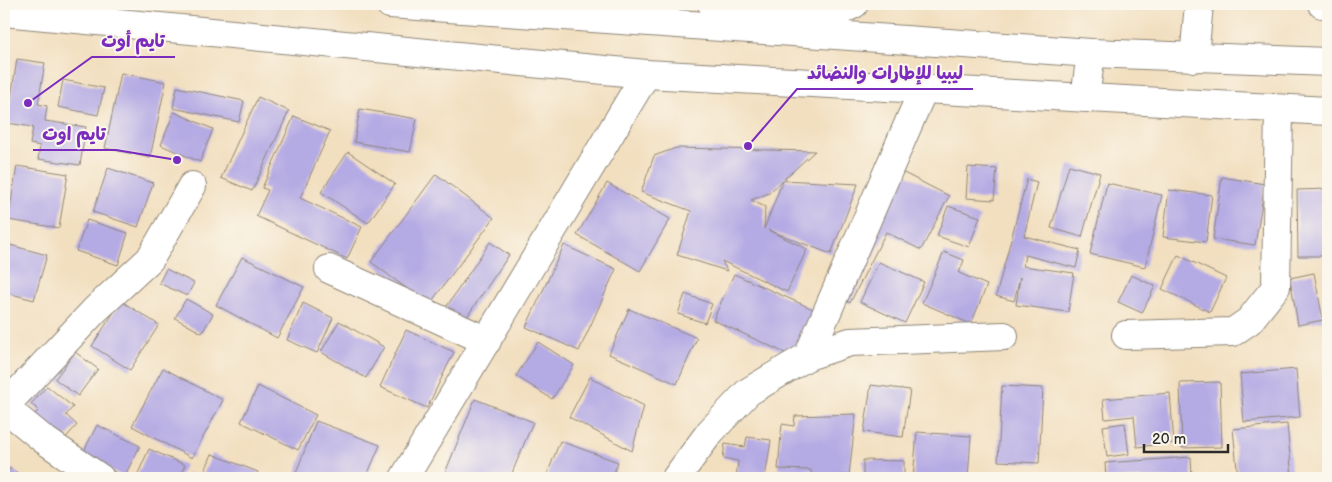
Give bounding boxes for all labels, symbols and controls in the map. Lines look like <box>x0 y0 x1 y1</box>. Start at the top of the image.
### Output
callout: تايم أوت <box>92 24 175 57</box>
text: تايم أوت <box>101 30 166 55</box>
callout: ليبيا للإطارات والنضائد <box>797 56 973 89</box>
text: ليبيا للإطارات والنضائد <box>807 63 963 85</box>
callout: تايم اوت <box>33 117 116 150</box>
text: تايم اوت <box>42 124 106 148</box>
scale bar <box>1144 422 1228 454</box>
text: 20 m <box>1152 430 1186 449</box>

